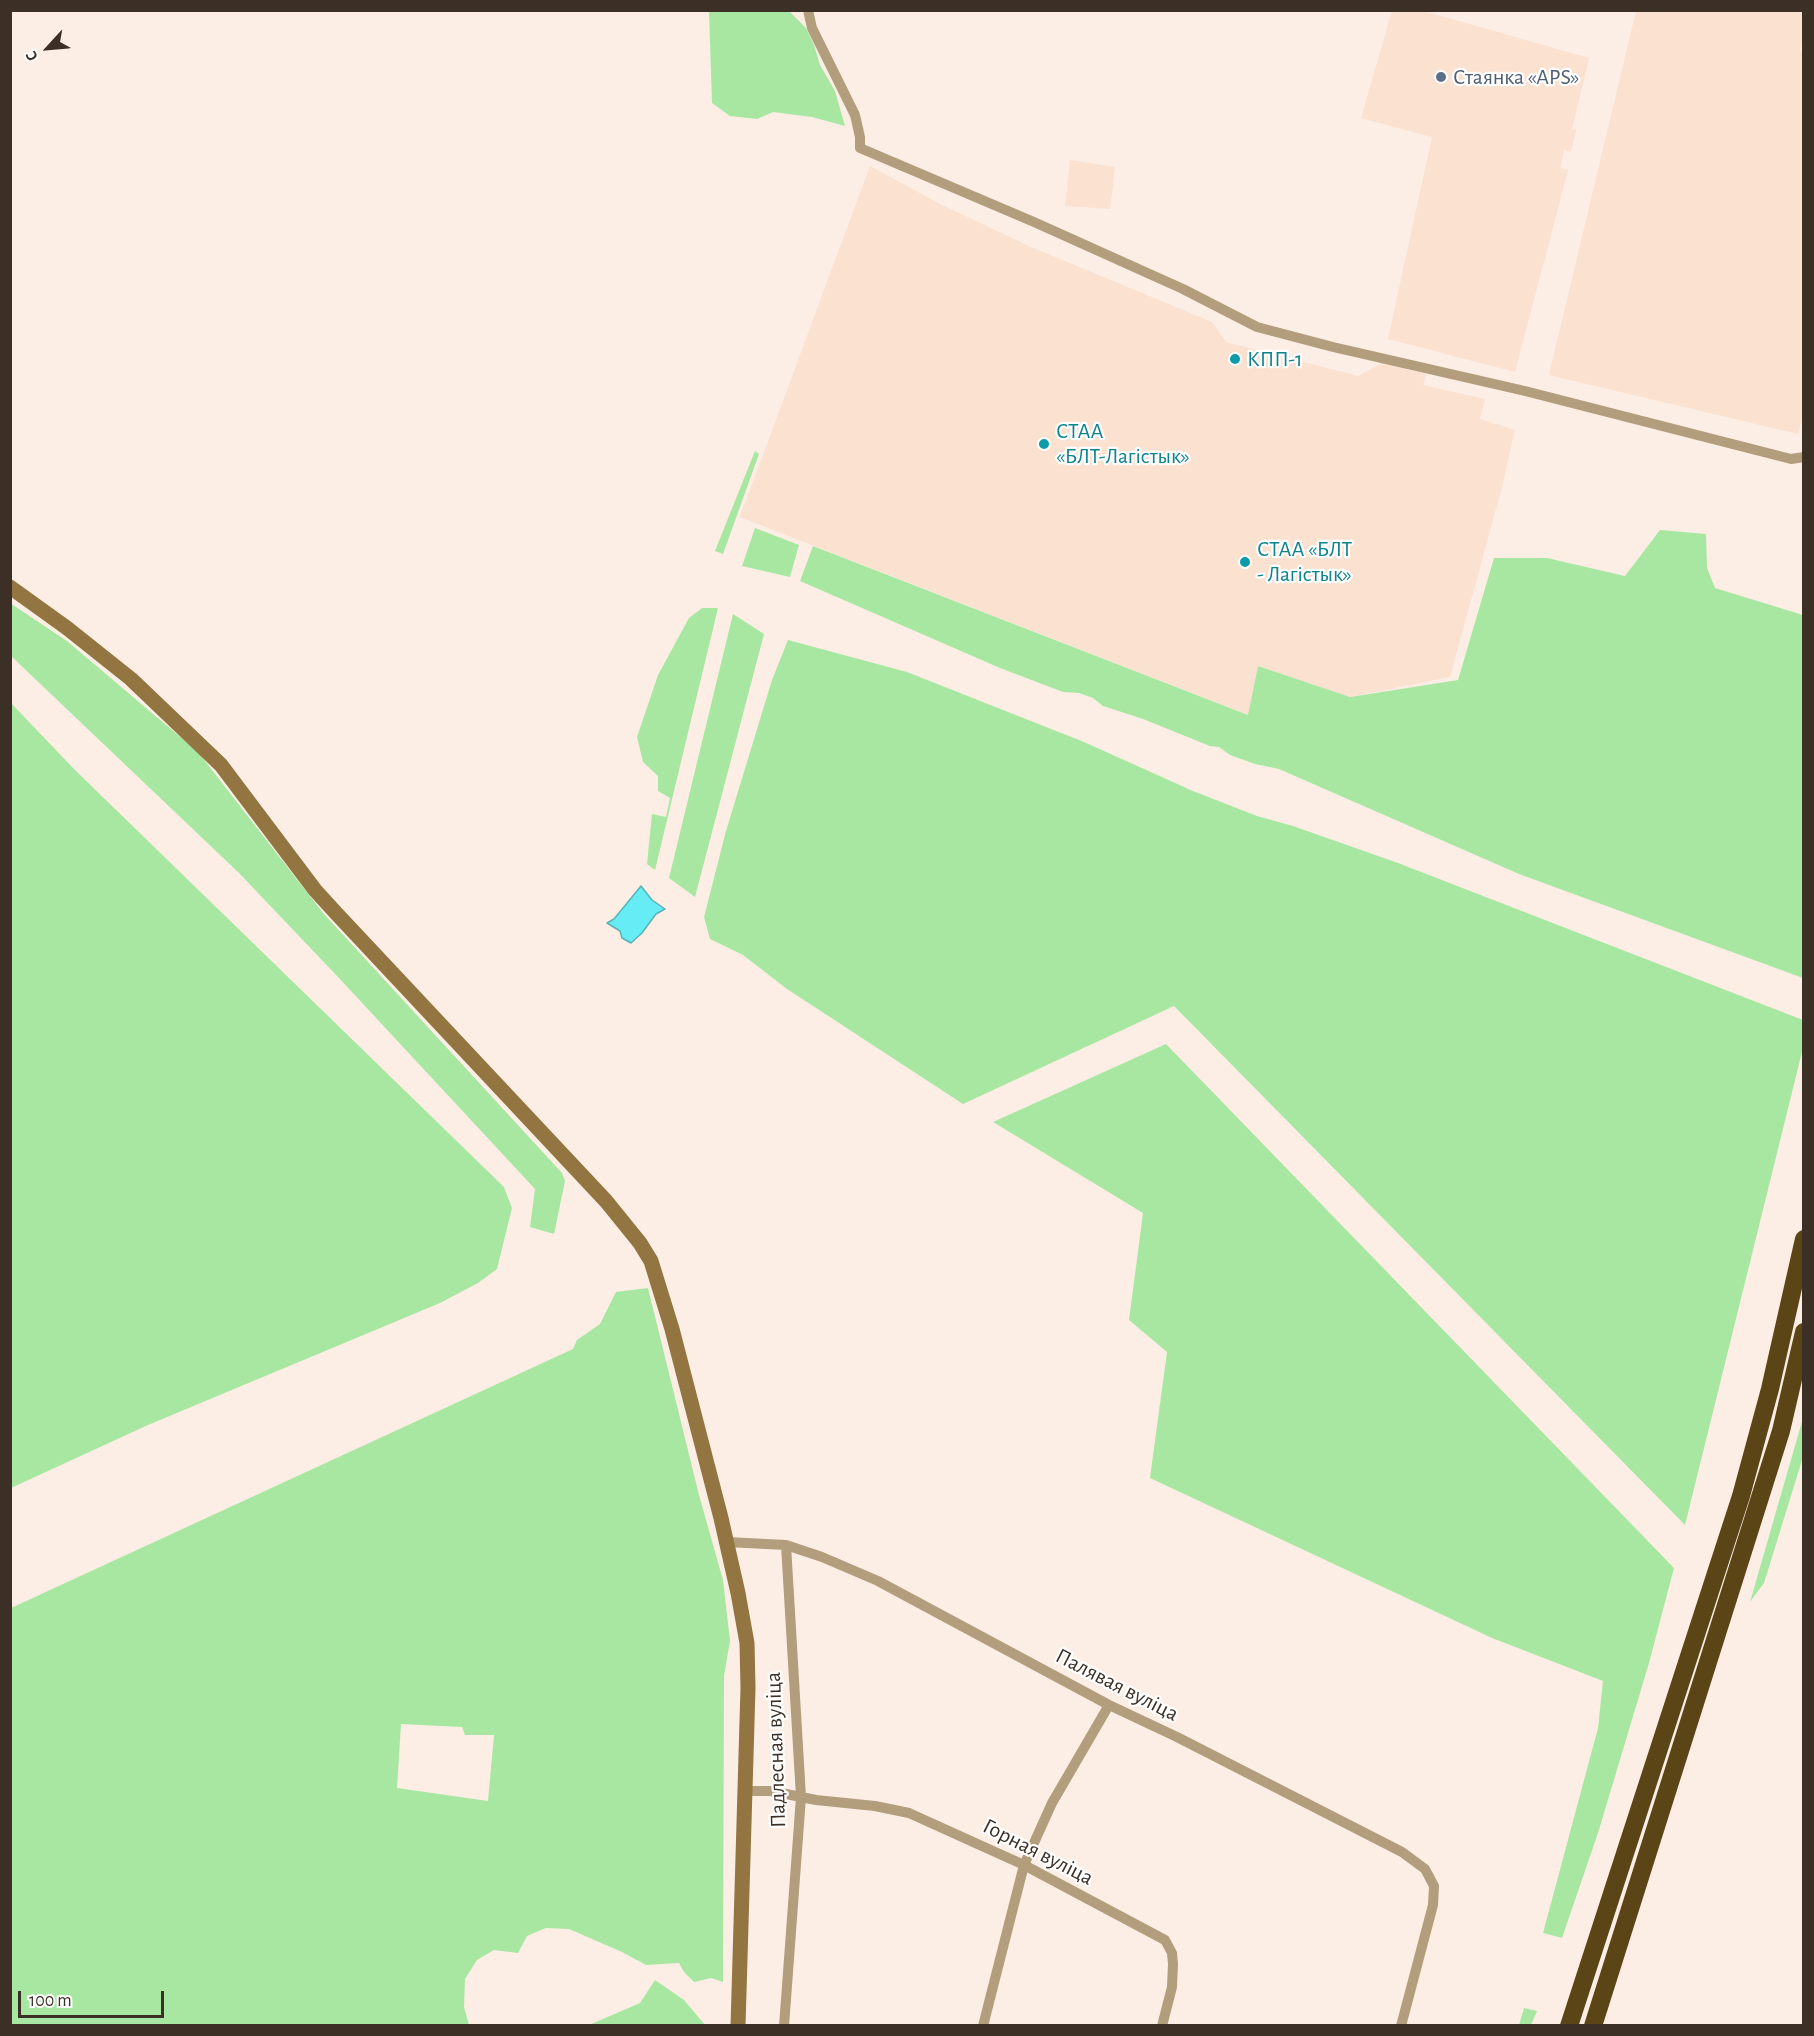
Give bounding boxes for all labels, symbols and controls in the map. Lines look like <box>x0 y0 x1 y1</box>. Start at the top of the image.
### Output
north arrow <box>18 18 78 78</box>
text: С <box>23 48 41 63</box>
place label: Стаянка «APS» <box>1453 64 1580 90</box>
marker: Стаянка «APS» <box>1434 70 1448 84</box>
place label: КПП-1 <box>1247 346 1303 372</box>
marker: КПП-1 <box>1228 352 1242 366</box>
place label: СТАА «БЛТ-Лагістык» <box>1056 418 1190 470</box>
marker: СТАА «БЛТ-Лагістык» <box>1037 437 1051 451</box>
place label: СТАА «БЛТ - Лагістык» <box>1257 536 1352 588</box>
marker: СТАА «БЛТ - Лагістык» <box>1238 555 1252 569</box>
street label: Палявая вуліца <box>1051 1643 1183 1727</box>
street label: Падлесная вуліца <box>760 1672 792 1828</box>
street label: Горная вуліца <box>978 1813 1098 1891</box>
scale bar <box>21 1979 166 2017</box>
text: 100 m <box>29 1992 72 2010</box>

